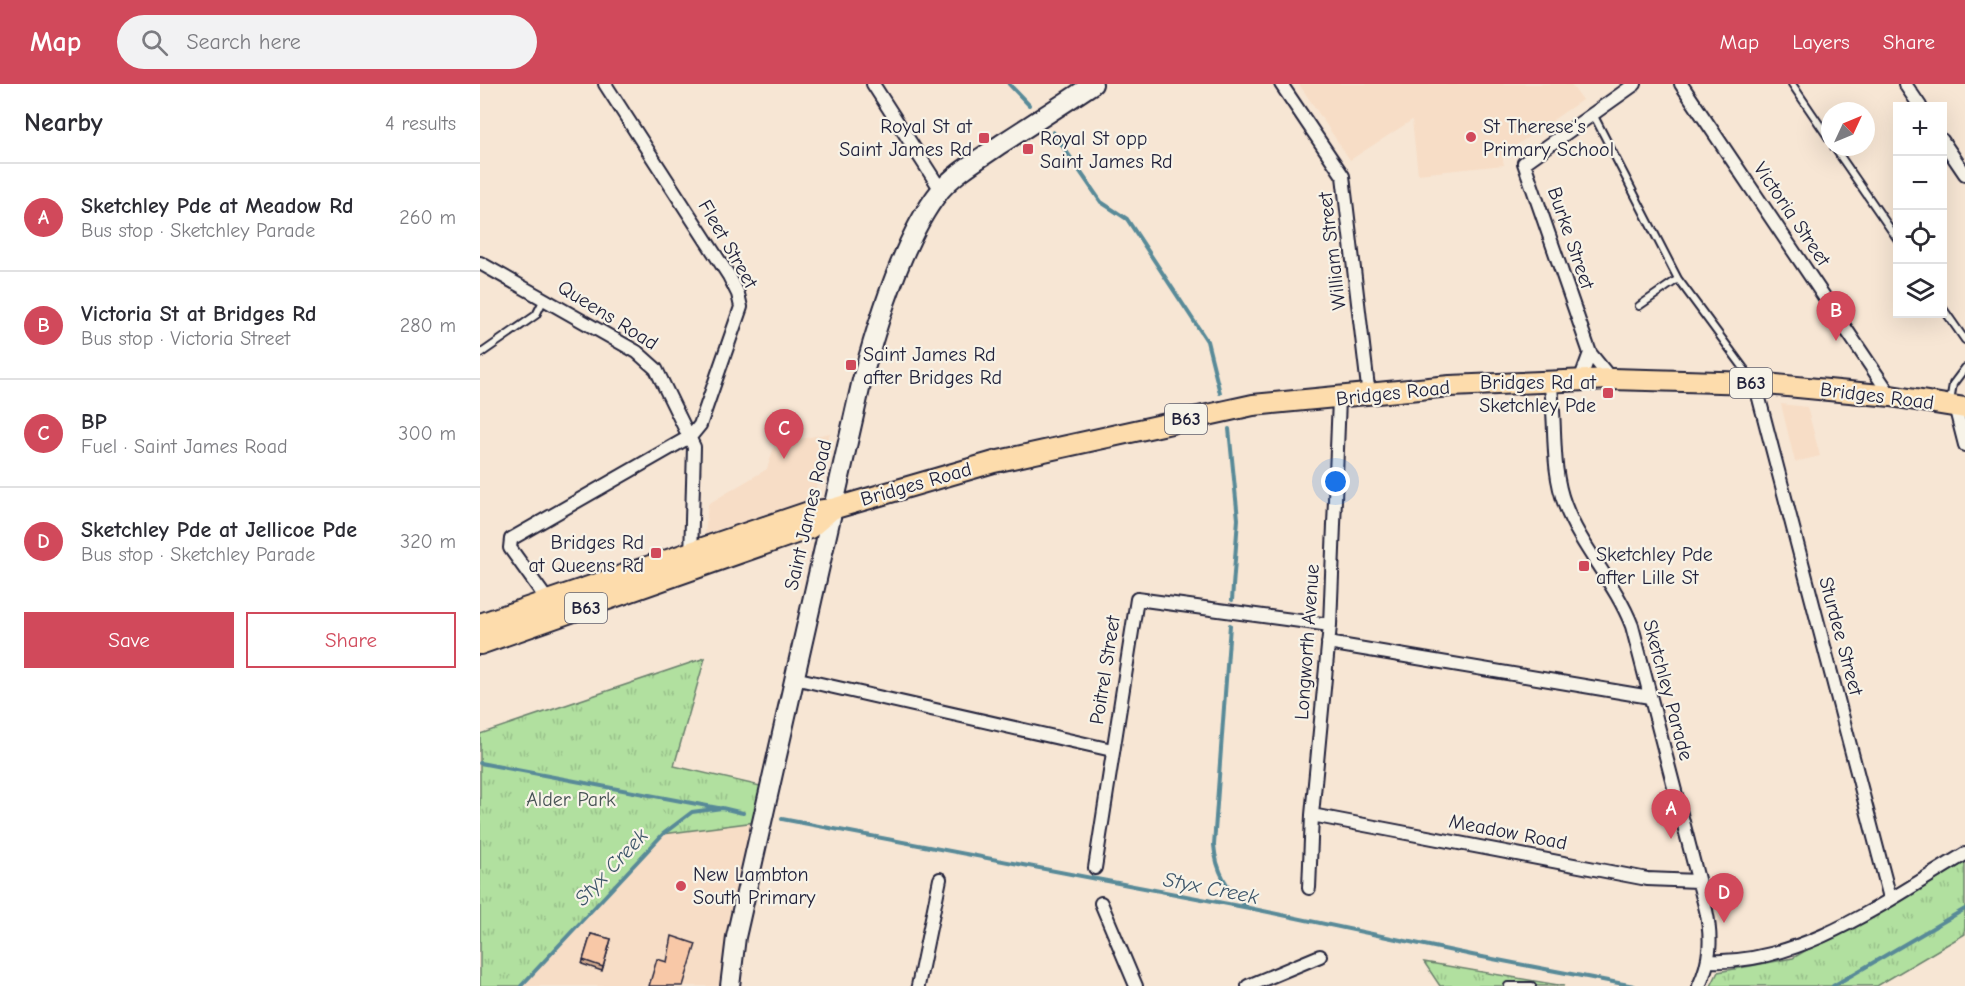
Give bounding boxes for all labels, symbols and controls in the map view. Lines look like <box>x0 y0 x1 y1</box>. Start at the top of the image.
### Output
search box <box>117 15 537 69</box>
text: Map <box>30 26 81 58</box>
icon: search <box>138 26 171 59</box>
text: Search here <box>186 29 301 55</box>
text: Map <box>1720 30 1759 54</box>
text: Layers <box>1792 30 1850 54</box>
text: Share <box>1883 30 1935 54</box>
north arrow <box>1821 102 1875 156</box>
map controls <box>1893 102 1947 318</box>
button: + <box>1893 102 1947 156</box>
text: Nearby <box>24 108 103 138</box>
text: 4 results <box>385 112 456 135</box>
place label: Royal St at Saint James Rd <box>839 115 973 161</box>
place label: St Therese's Primary School <box>1483 115 1614 161</box>
place label: Royal St opp Saint James Rd <box>1040 127 1173 173</box>
marker: St Therese's Primary School <box>1464 130 1478 144</box>
marker: Royal St at Saint James Rd <box>977 131 991 145</box>
marker: Royal St opp Saint James Rd <box>1021 142 1035 156</box>
button: − <box>1893 156 1947 210</box>
street label: Victoria Street <box>1749 158 1836 271</box>
street label: Burke Street <box>1543 184 1600 293</box>
street label: William Street <box>1313 189 1351 311</box>
text: Sketchley Pde at Meadow Rd <box>81 193 354 219</box>
street label: Fleet Street <box>693 196 763 293</box>
text: A <box>38 206 49 229</box>
text: 260 m <box>399 206 456 229</box>
button: locate <box>1893 210 1947 264</box>
text: Bus stop · Sketchley Parade <box>81 219 315 242</box>
button: layers <box>1893 264 1947 318</box>
street label: Queens Road <box>554 275 662 355</box>
pin: B <box>1816 292 1856 341</box>
text: Victoria St at Bridges Rd <box>81 301 317 327</box>
text: B <box>37 314 50 337</box>
text: 280 m <box>400 314 456 337</box>
text: Bus stop · Victoria Street <box>81 327 290 350</box>
place label: Saint James Rd after Bridges Rd <box>863 343 1002 389</box>
marker: Saint James Rd after Bridges Rd <box>844 358 858 372</box>
road number: B63 <box>1730 368 1772 398</box>
place label: Bridges Rd at Sketchley Pde <box>1479 371 1597 417</box>
street label: Bridges Road <box>1335 376 1451 410</box>
street label: Bridges Road <box>1819 378 1935 414</box>
marker: Bridges Rd at Sketchley Pde <box>1601 386 1615 400</box>
road number: B63 <box>1165 404 1207 434</box>
text: BP <box>81 409 107 435</box>
pin: C <box>764 410 804 459</box>
text: C <box>37 422 50 445</box>
text: 300 m <box>398 422 456 445</box>
text: Fuel · Saint James Road <box>81 435 288 458</box>
street label: Saint James Road <box>780 438 836 592</box>
street label: Bridges Road <box>858 457 974 511</box>
your location <box>1321 467 1350 496</box>
text: Sketchley Pde at Jellicoe Pde <box>81 517 357 543</box>
text: D <box>37 530 50 553</box>
text: 320 m <box>400 530 456 553</box>
place label: Bridges Rd at Queens Rd <box>529 531 644 577</box>
text: Bus stop · Sketchley Parade <box>81 543 315 566</box>
place label: Sketchley Pde after Lille St <box>1596 543 1713 589</box>
marker: Bridges Rd at Queens Rd <box>649 546 663 560</box>
marker: Sketchley Pde after Lille St <box>1577 559 1591 573</box>
street label: Longworth Avenue <box>1290 563 1324 721</box>
street label: Sturdee Street <box>1814 574 1868 699</box>
road number: B63 <box>565 593 607 623</box>
button: Save <box>24 612 234 668</box>
button: Share <box>246 612 456 668</box>
street label: Poitrel Street <box>1085 613 1125 726</box>
street label: Sketchley Parade <box>1638 617 1698 763</box>
park label: Alder Park <box>526 788 616 811</box>
pin: A <box>1652 790 1690 839</box>
street label: Meadow Road <box>1447 809 1569 855</box>
water label: Styx Creek <box>569 823 653 910</box>
place label: New Lambton South Primary <box>693 863 815 909</box>
water label: Styx Creek <box>1161 867 1261 909</box>
pin: D <box>1704 874 1744 923</box>
marker: New Lambton South Primary <box>674 879 688 893</box>

